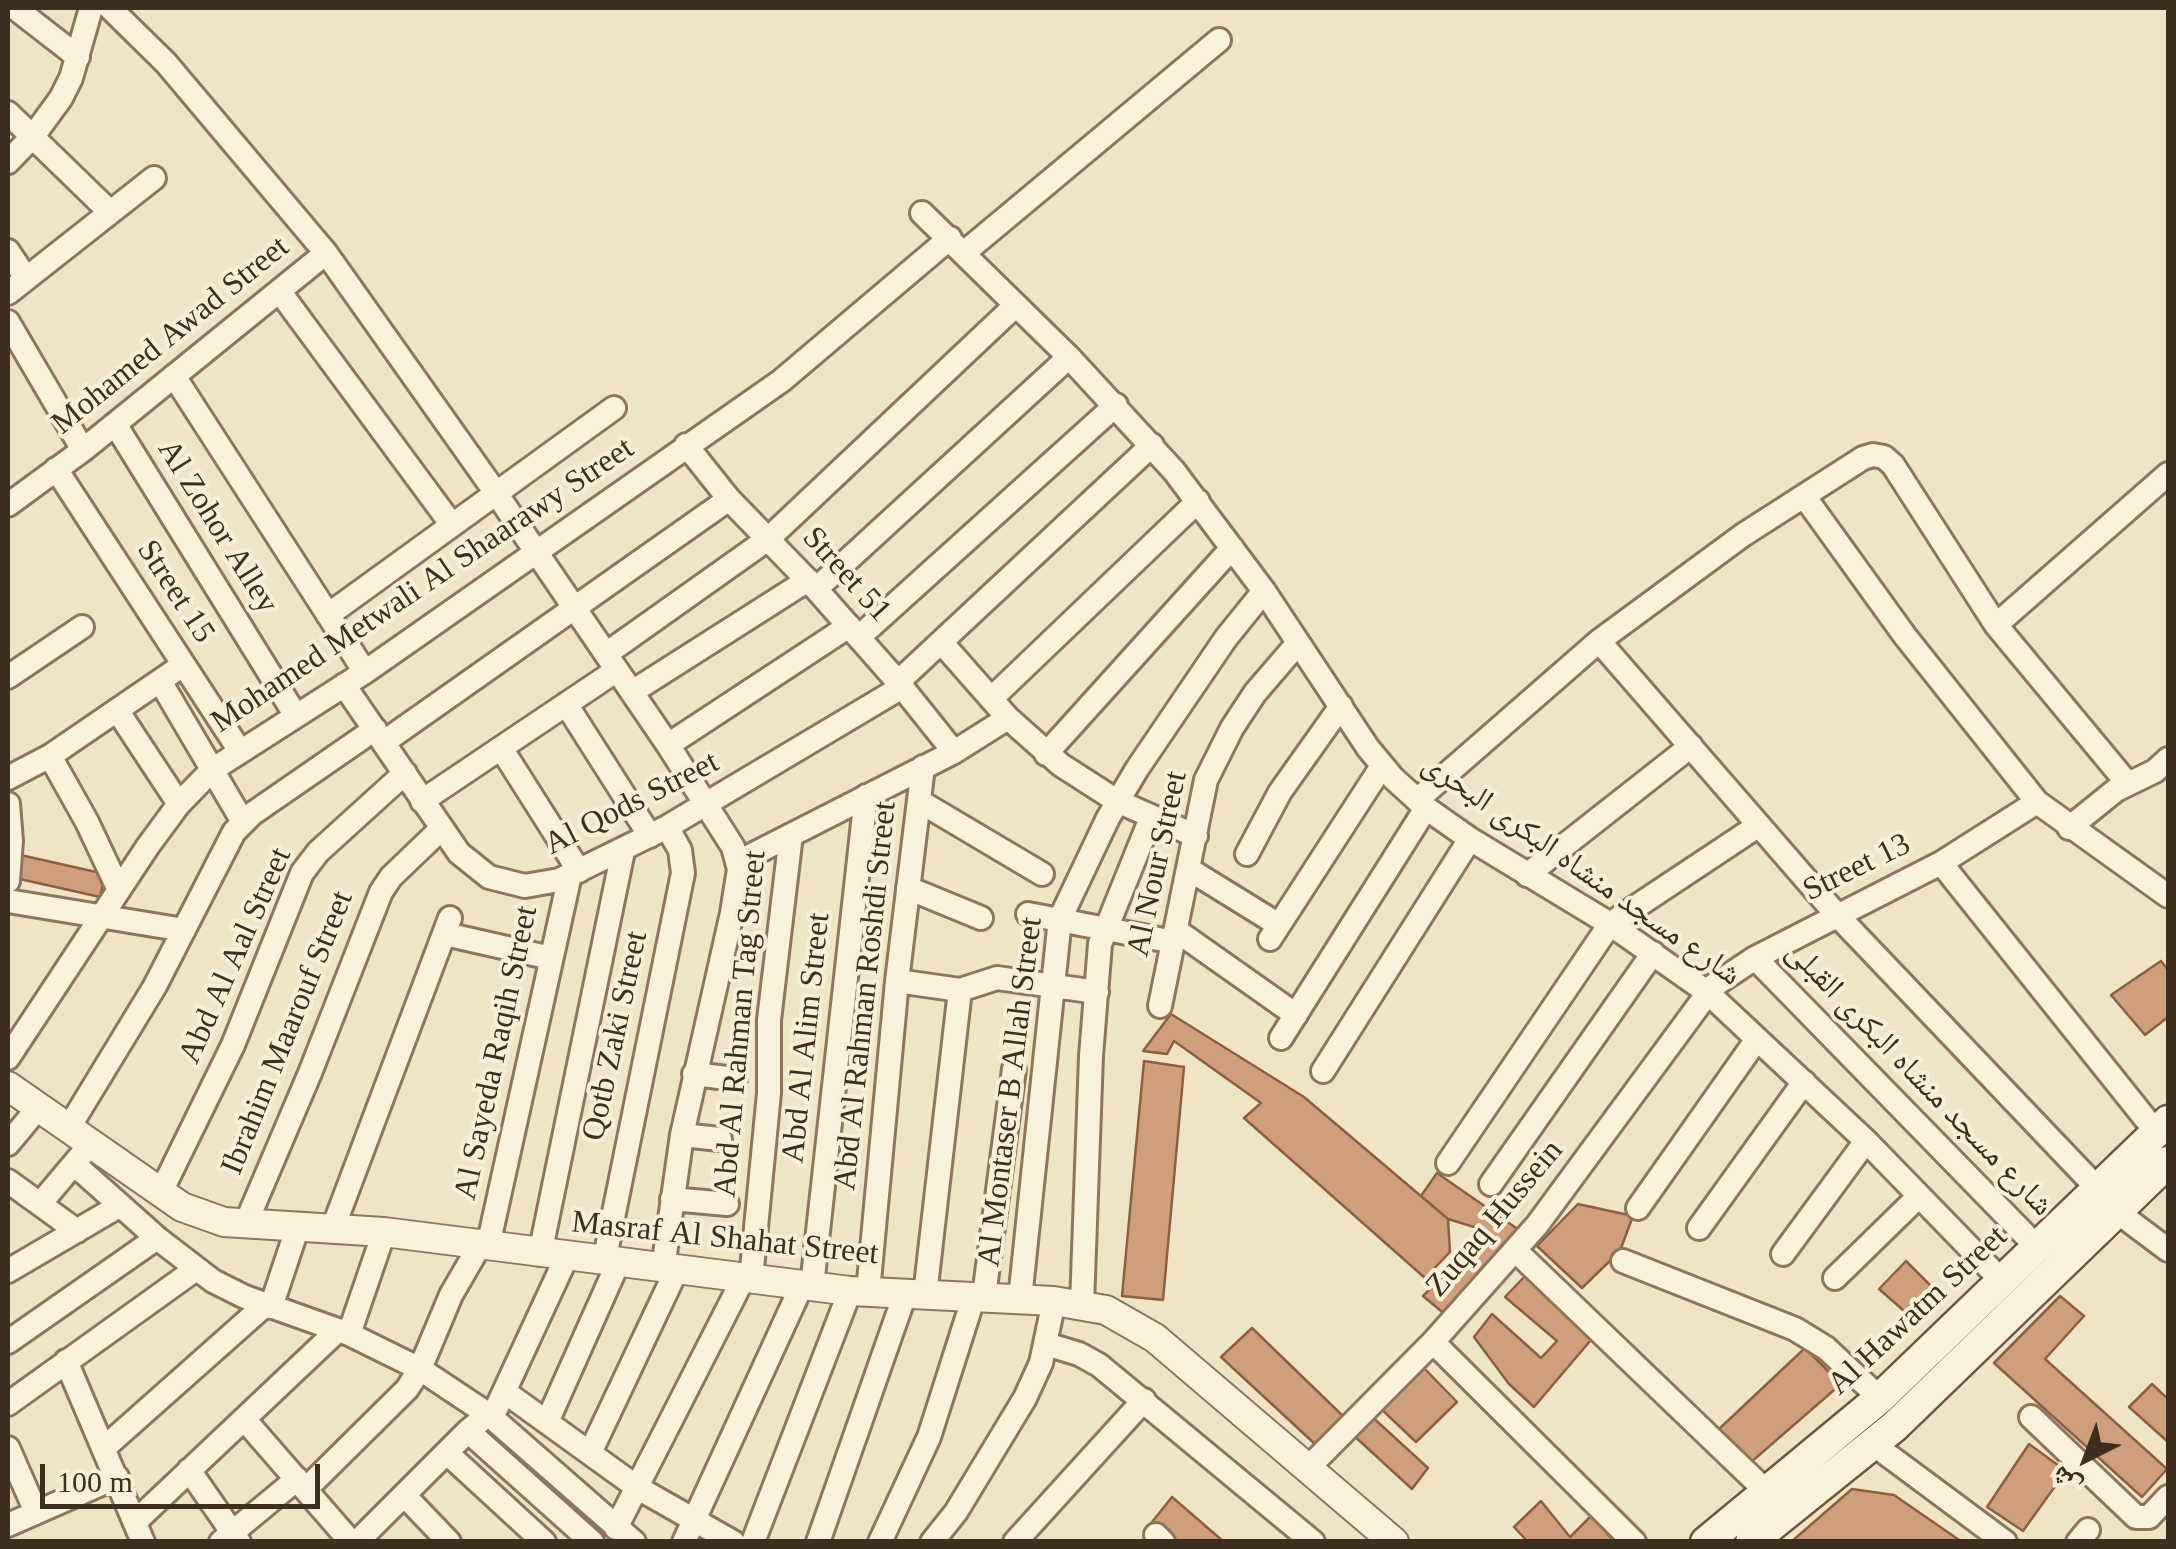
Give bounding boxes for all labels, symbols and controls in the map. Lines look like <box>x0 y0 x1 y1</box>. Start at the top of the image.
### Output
street label: Mohamed Awad Street <box>45 229 297 443</box>
street label: Mohamed Metwali Al Shaarawy Street <box>205 430 641 742</box>
street label: Al Zohor Alley <box>148 433 286 621</box>
street label: Street 51 <box>793 520 899 630</box>
street label: Street 15 <box>128 533 222 651</box>
street label: Al Qods Street <box>539 744 725 864</box>
street label: شارع مسجد منشاه البكرى البحرى <box>1414 745 1748 995</box>
street label: Al Nour Street <box>1120 768 1196 960</box>
street label: Abd Al Rahman Roshdi Street <box>826 800 906 1192</box>
street label: Street 13 <box>1797 826 1917 910</box>
street label: Abd Al Aal Street <box>171 842 301 1070</box>
street label: Abd Al Rahman Tag Street <box>707 849 775 1199</box>
street label: Ibrahim Maarouf Street <box>214 886 362 1180</box>
street label: Al Sayeda Raqih Street <box>447 903 547 1203</box>
street label: Abd Al Alim Street <box>775 911 839 1165</box>
street label: Al Montaser B Allah Street <box>970 915 1052 1269</box>
street label: Qotb Zaki Street <box>575 928 657 1144</box>
street label: شارع مسجد منشاه البكرى القبلى <box>1777 933 2061 1225</box>
street label: Zuqaq Hussein <box>1418 1133 1572 1305</box>
street label: Masraf Al Shahat Street <box>570 1204 880 1274</box>
street label: Al Hawatm Street <box>1820 1218 2016 1404</box>
north arrow <box>2036 1409 2136 1509</box>
scale bar <box>45 1444 325 1506</box>
text: ش <box>2044 1460 2087 1503</box>
text: 100 m <box>57 1465 133 1498</box>

